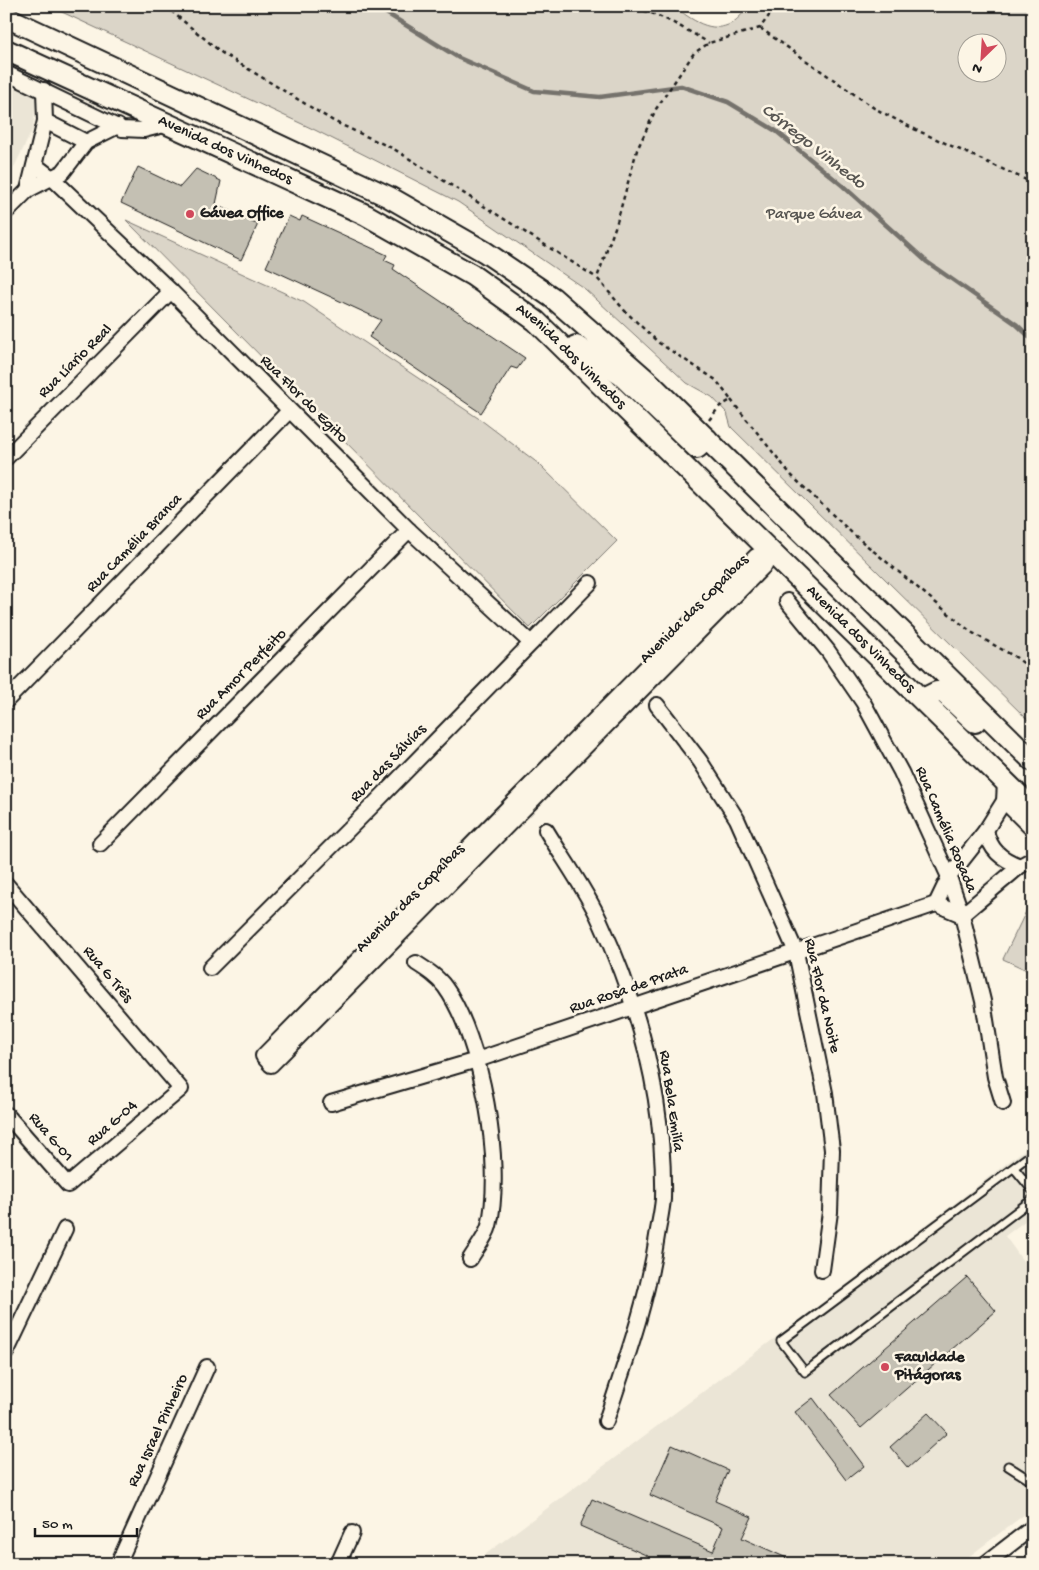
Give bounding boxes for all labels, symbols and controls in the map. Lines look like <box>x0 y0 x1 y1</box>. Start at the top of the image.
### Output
north arrow <box>956 32 1006 82</box>
text: N <box>970 58 985 77</box>
water label: Córrego Vinhedo <box>757 100 870 195</box>
street label: Avenida dos Vinhedos <box>155 111 296 190</box>
place label: Gávea Office <box>200 204 284 224</box>
park label: Parque Gávea <box>765 206 863 225</box>
marker: Gávea Office <box>184 208 196 220</box>
street label: Avenida dos Vinhedos <box>511 300 631 414</box>
street label: Rua Líario Real <box>35 321 117 403</box>
street label: Rua Flor do Egito <box>255 352 351 448</box>
street label: Rua Camélia Branca <box>83 490 188 597</box>
street label: Avenida das Copaíbas <box>637 551 754 668</box>
street label: Avenida dos Vinhedos <box>802 582 920 698</box>
street label: Rua Amor Perfeito <box>192 625 292 725</box>
street label: Rua das Sálvías <box>347 720 432 807</box>
street label: Rua Camélia Rosada <box>910 764 981 897</box>
street label: Avenida das Copaíbas <box>353 840 470 957</box>
street label: Rua Flor da Noite <box>799 937 844 1056</box>
street label: Rua G Três <box>78 943 137 1008</box>
street label: Rua Rosa de Prata <box>567 960 692 1019</box>
street label: Rua Bela Emilía <box>654 1049 687 1154</box>
street label: Rua G-04 <box>84 1097 142 1151</box>
street label: Rua G-01 <box>23 1109 77 1167</box>
place label: Faculdade Pitágoras <box>894 1349 965 1386</box>
marker: Faculdade Pitágoras <box>879 1361 891 1373</box>
street label: Rua Israel Pinheiro <box>124 1371 194 1491</box>
scale bar <box>35 1505 138 1537</box>
text: 50 m <box>42 1516 73 1534</box>

